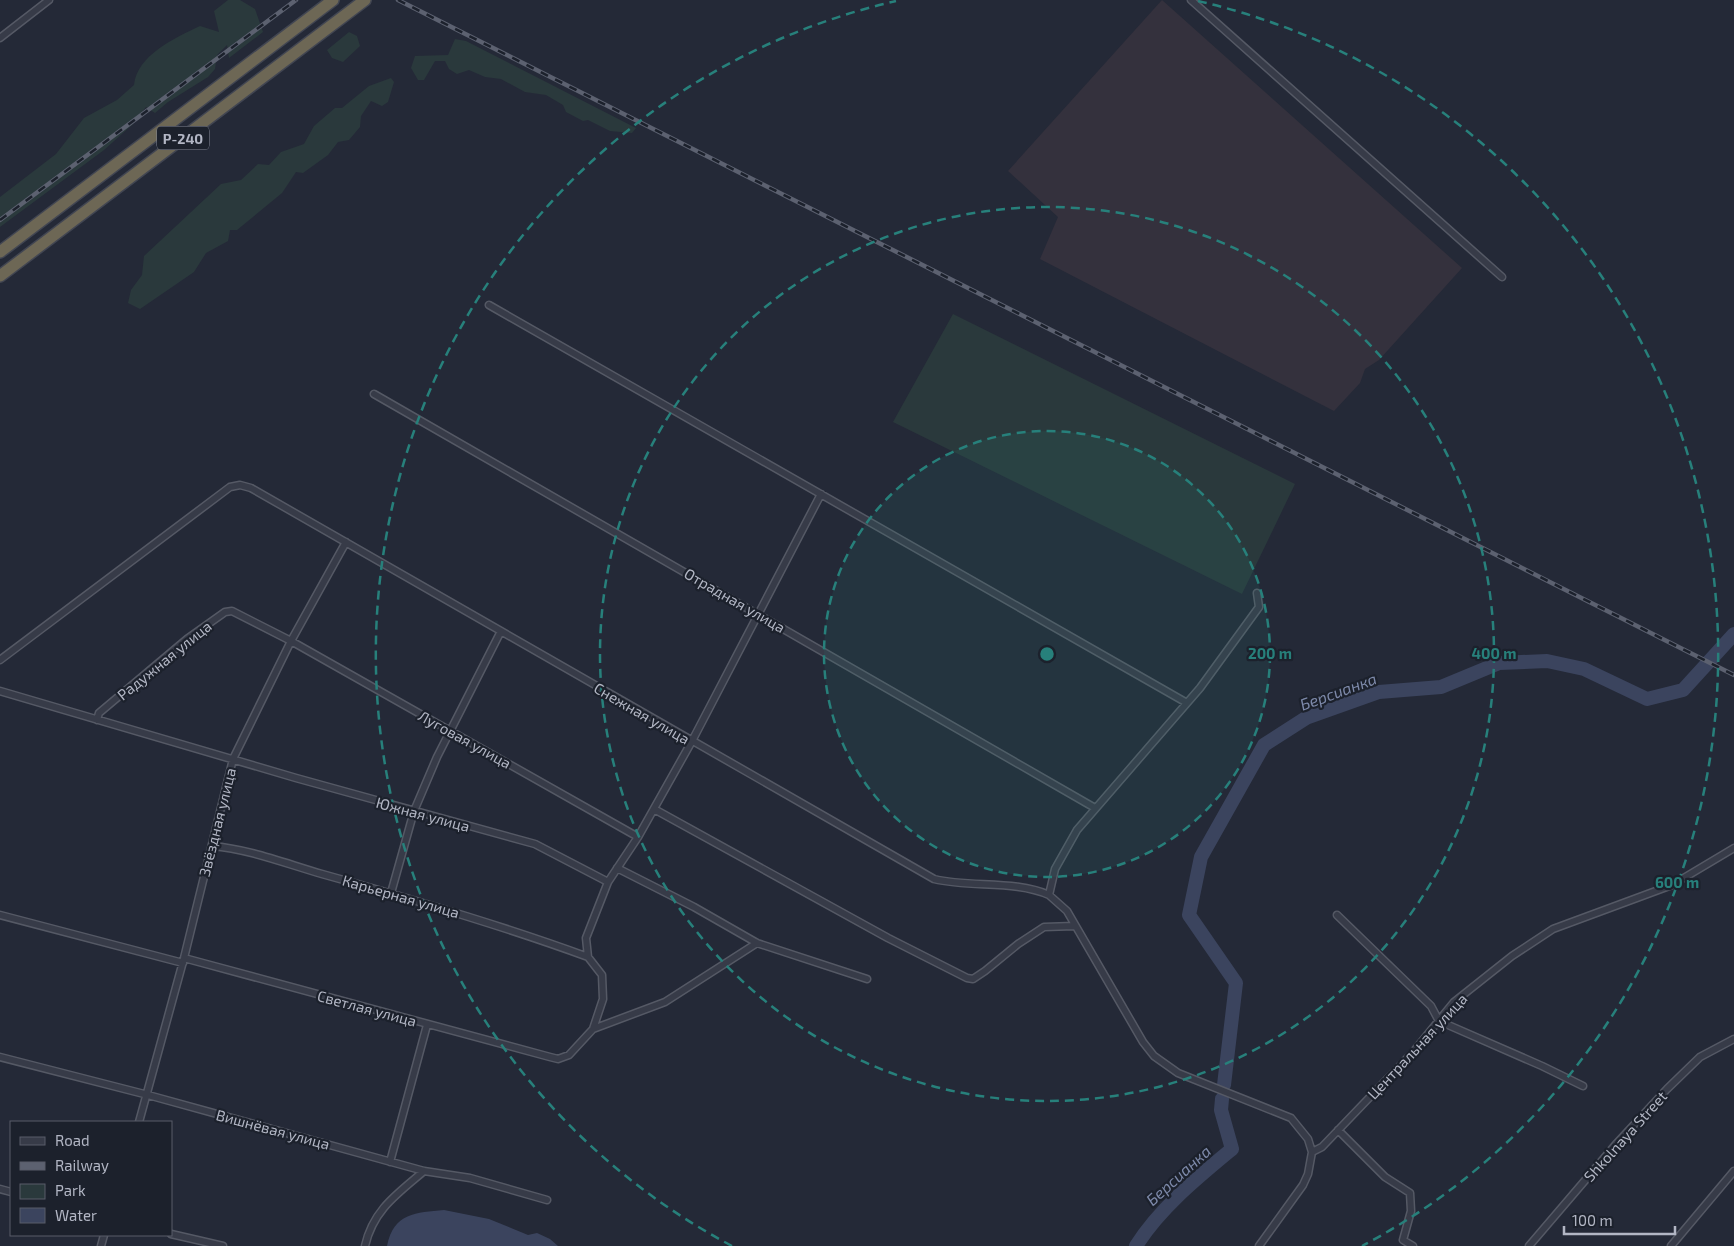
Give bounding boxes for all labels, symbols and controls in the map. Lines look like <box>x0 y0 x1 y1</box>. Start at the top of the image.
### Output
road number: Р-240 <box>157 126 209 150</box>
street label: Отрадная улица <box>681 564 789 637</box>
street label: Радужная улица <box>113 617 215 704</box>
text: 200 m <box>1248 644 1292 662</box>
text: 400 m <box>1472 644 1516 662</box>
centre of rings <box>1038 645 1056 663</box>
water label: Берсианка <box>1297 668 1379 714</box>
street label: Снежная улица <box>590 678 693 749</box>
street label: Луговая улица <box>415 706 514 773</box>
street label: Звёздная улица <box>195 766 240 878</box>
street label: Южная улица <box>374 793 472 836</box>
street label: Карьерная улица <box>340 871 462 922</box>
text: 600 m <box>1655 873 1699 891</box>
street label: Светлая улица <box>315 986 419 1031</box>
street label: Центральная улица <box>1363 989 1471 1103</box>
street label: Shkolnaya Street <box>1580 1087 1671 1185</box>
street label: Вишнёвая улица <box>214 1105 332 1154</box>
legend <box>10 1121 172 1236</box>
text: Road <box>55 1131 90 1149</box>
water label: Берсианка <box>1142 1141 1214 1209</box>
text: Railway <box>55 1156 109 1174</box>
text: Park <box>55 1181 86 1199</box>
scale bar <box>1564 1204 1675 1236</box>
text: Water <box>55 1206 97 1224</box>
text: 100 m <box>1572 1211 1613 1229</box>

